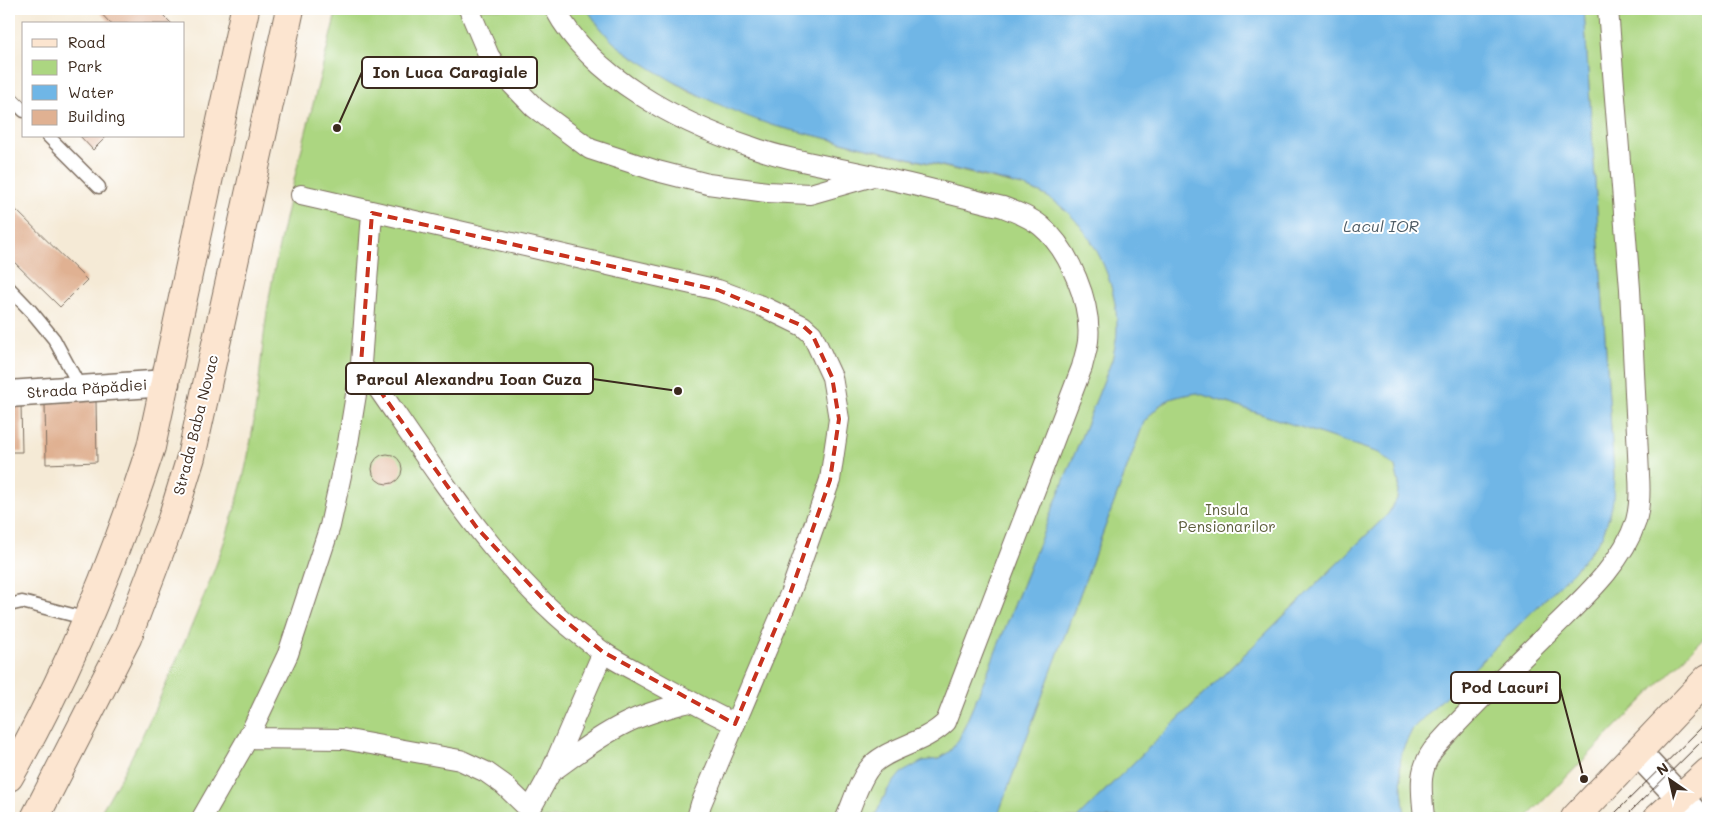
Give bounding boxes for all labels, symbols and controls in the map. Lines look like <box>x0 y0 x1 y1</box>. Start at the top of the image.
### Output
legend <box>22 22 185 138</box>
text: Road <box>68 32 105 52</box>
text: Park <box>68 56 102 76</box>
callout: Ion Luca Caragiale <box>362 57 537 88</box>
text: Ion Luca Caragiale <box>373 61 527 82</box>
text: Water <box>68 82 114 102</box>
text: Building <box>68 106 125 126</box>
water label: Lacul IOR <box>1343 215 1420 236</box>
street label: Strada Baba Novac <box>168 352 222 497</box>
callout: Parcul Alexandru Ioan Cuza <box>346 363 593 394</box>
text: Parcul Alexandru Ioan Cuza <box>356 368 582 389</box>
street label: Strada Păpădiei <box>26 374 148 402</box>
park label: Insula Pensionarilor <box>1178 499 1276 536</box>
callout: Pod Lacuri <box>1451 672 1560 703</box>
text: Pod Lacuri <box>1461 676 1549 697</box>
north arrow <box>1644 754 1694 804</box>
text: N <box>1653 758 1672 780</box>

